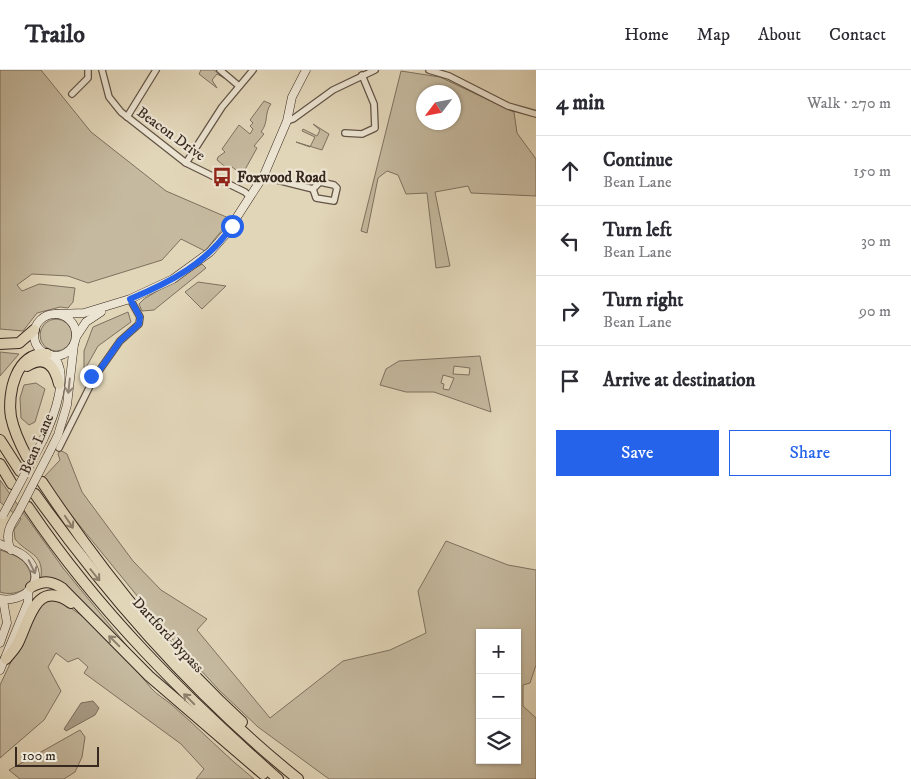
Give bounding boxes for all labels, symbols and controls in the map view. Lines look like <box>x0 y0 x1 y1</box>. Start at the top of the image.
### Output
text: Trailo <box>25 20 85 50</box>
text: Home <box>624 24 669 46</box>
text: Map <box>697 24 730 46</box>
text: About <box>758 24 801 46</box>
text: Contact <box>829 24 886 46</box>
north arrow <box>416 85 461 130</box>
text: 4 min <box>556 90 605 116</box>
text: Walk · 270 m <box>807 93 891 113</box>
street label: Beacon Drive <box>133 103 209 165</box>
text: Continue <box>603 149 673 172</box>
icon: ahead <box>556 157 584 185</box>
text: 150 m <box>853 161 891 181</box>
bus stop icon: Foxwood Road <box>211 166 233 188</box>
place label: Foxwood Road <box>237 168 327 187</box>
text: Bean Lane <box>603 172 672 192</box>
route start <box>221 215 244 238</box>
text: Turn left <box>603 219 672 242</box>
icon: left <box>556 227 584 255</box>
text: 30 m <box>861 231 891 251</box>
text: Bean Lane <box>603 242 672 262</box>
text: Turn right <box>603 289 683 312</box>
icon: right <box>556 297 584 325</box>
text: 90 m <box>859 301 891 321</box>
text: Bean Lane <box>603 312 672 332</box>
route end <box>80 365 103 388</box>
icon: arrive <box>556 367 584 395</box>
text: Arrive at destination <box>603 369 755 392</box>
one-way arrow <box>65 377 74 393</box>
street label: Bean Lane <box>16 411 58 477</box>
button: Save <box>556 430 719 476</box>
button: Share <box>729 430 891 476</box>
one-way arrow <box>64 515 74 529</box>
one-way arrow <box>27 559 37 574</box>
one-way arrow <box>90 568 101 581</box>
street label: Dartford Bypass <box>128 593 208 677</box>
map controls <box>476 629 521 764</box>
button: + <box>476 629 521 674</box>
one-way arrow <box>109 636 121 648</box>
button: − <box>476 674 521 719</box>
one-way arrow <box>184 694 196 706</box>
button: layers <box>476 719 521 764</box>
scale bar <box>15 744 99 767</box>
text: 100 m <box>22 747 56 765</box>

